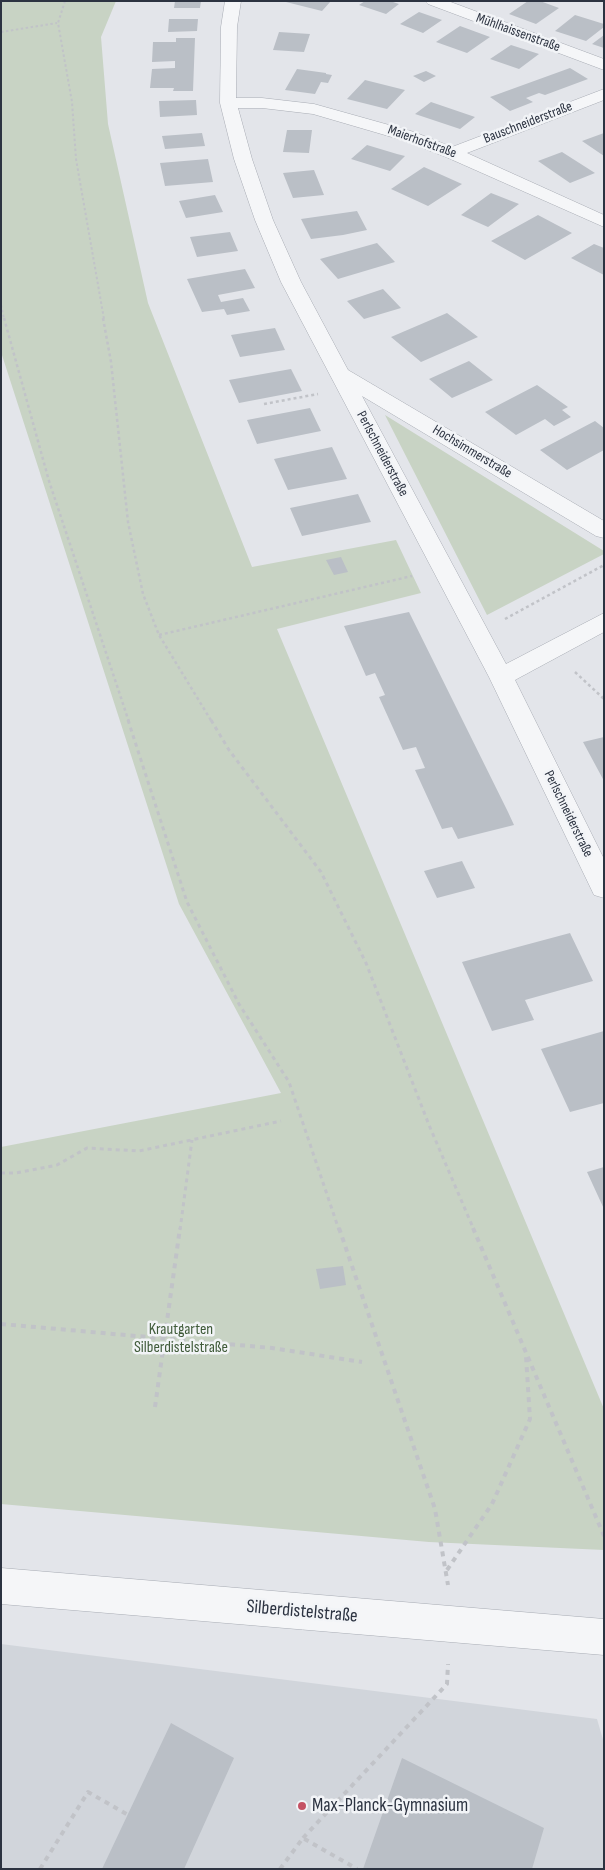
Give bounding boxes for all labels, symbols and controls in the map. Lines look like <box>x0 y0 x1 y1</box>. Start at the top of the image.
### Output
street label: Mühlhaissenstraße <box>474 10 562 56</box>
street label: Bauschneiderstraße <box>481 98 575 148</box>
street label: Maierhofstraße <box>385 122 459 162</box>
street label: Perlschneiderstraße <box>352 408 412 500</box>
street label: Hochsimmerstraße <box>429 422 515 482</box>
street label: Perlschneiderstraße <box>540 768 596 860</box>
park label: Krautgarten Silberdistelstraße <box>134 1320 228 1358</box>
street label: Silberdistelstraße <box>245 1596 359 1628</box>
place label: Max-Planck-Gymnasium <box>312 1795 468 1817</box>
marker: Max-Planck-Gymnasium <box>296 1800 308 1812</box>

